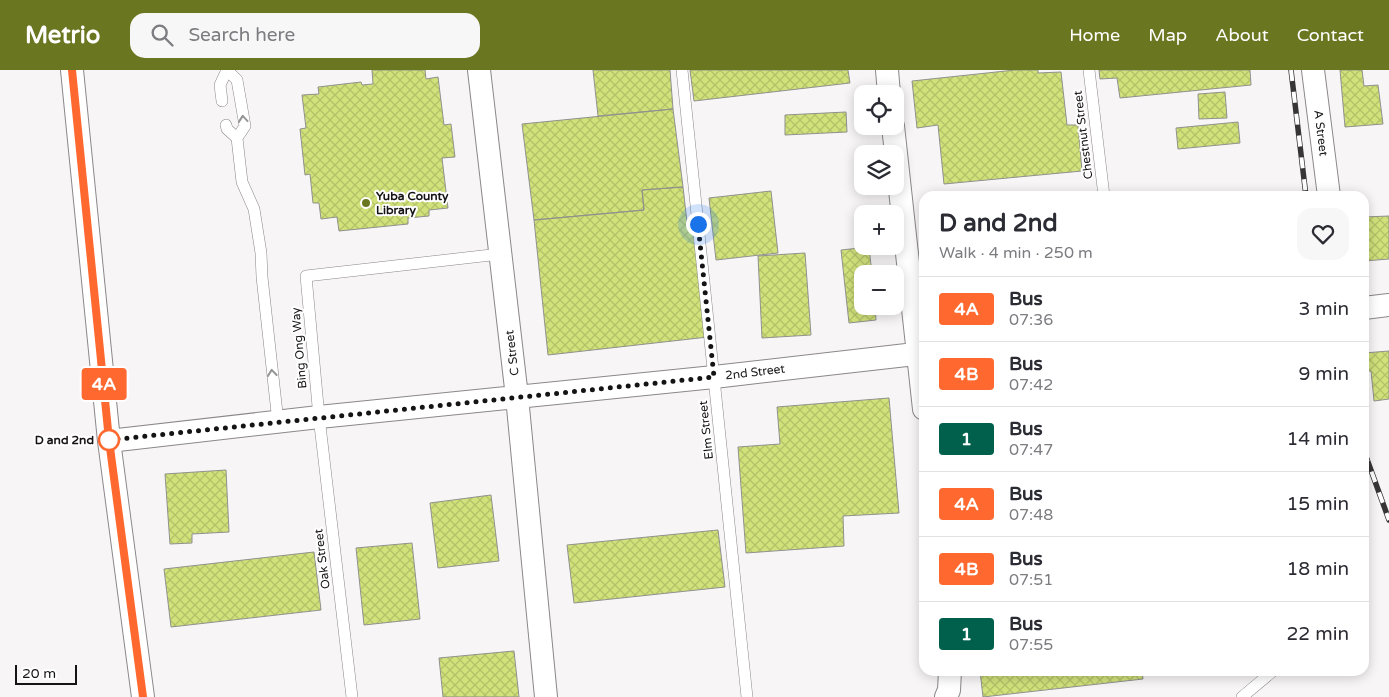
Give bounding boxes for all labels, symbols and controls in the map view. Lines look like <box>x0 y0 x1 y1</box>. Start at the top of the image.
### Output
search box <box>130 13 480 58</box>
text: Metrio <box>25 21 100 50</box>
icon: search <box>148 21 176 49</box>
text: Search here <box>188 24 295 46</box>
text: Home <box>1069 24 1120 46</box>
text: Map <box>1148 24 1187 46</box>
text: About <box>1215 24 1269 46</box>
text: Contact <box>1297 24 1364 46</box>
map controls <box>854 85 904 315</box>
button: locate <box>854 85 904 135</box>
street label: Chestnut Street <box>1071 89 1095 180</box>
street label: A Street <box>1311 109 1331 157</box>
one-way arrow <box>238 115 249 123</box>
button: layers <box>854 145 904 195</box>
place label: Yuba County Library <box>376 189 449 218</box>
marker: Yuba County Library <box>360 197 372 209</box>
button: + <box>854 205 904 255</box>
button: heart <box>1297 208 1349 260</box>
text: D and 2nd <box>939 209 1058 238</box>
your location <box>686 212 711 237</box>
text: Walk · 4 min · 250 m <box>939 243 1093 263</box>
button: − <box>854 265 904 315</box>
text: Bus <box>1009 288 1043 310</box>
text: 4A <box>954 298 979 320</box>
text: 3 min <box>1298 298 1349 320</box>
street label: Bing Ong Way <box>288 306 310 389</box>
text: 07:36 <box>1009 310 1053 330</box>
street label: C Street <box>502 329 522 377</box>
text: Bus <box>1009 353 1043 375</box>
street label: 2nd Street <box>724 361 786 383</box>
text: 4B <box>955 363 978 385</box>
text: 9 min <box>1298 363 1349 385</box>
line badge: 4A <box>82 368 126 400</box>
one-way arrow <box>267 369 278 377</box>
text: 4A <box>92 373 116 395</box>
text: 07:42 <box>1009 375 1053 395</box>
street label: Elm Street <box>696 399 716 460</box>
text: Bus <box>1009 418 1043 440</box>
text: 1 <box>961 428 972 450</box>
text: 14 min <box>1286 428 1349 450</box>
marker: D and 2nd <box>98 429 120 451</box>
place label: D and 2nd <box>35 433 94 447</box>
text: 07:47 <box>1009 440 1053 460</box>
text: Bus <box>1009 483 1043 505</box>
text: 4A <box>954 493 979 515</box>
text: 15 min <box>1286 493 1349 515</box>
text: 07:48 <box>1009 505 1053 525</box>
street label: Oak Street <box>311 528 333 590</box>
text: Bus <box>1009 548 1043 570</box>
text: 4B <box>955 558 978 580</box>
text: 18 min <box>1286 558 1349 580</box>
text: 07:51 <box>1009 570 1053 590</box>
text: Bus <box>1009 613 1043 635</box>
text: 1 <box>961 623 972 645</box>
text: 22 min <box>1286 623 1349 645</box>
text: 07:55 <box>1009 635 1053 655</box>
scale bar <box>15 662 78 685</box>
text: 20 m <box>22 665 56 682</box>

